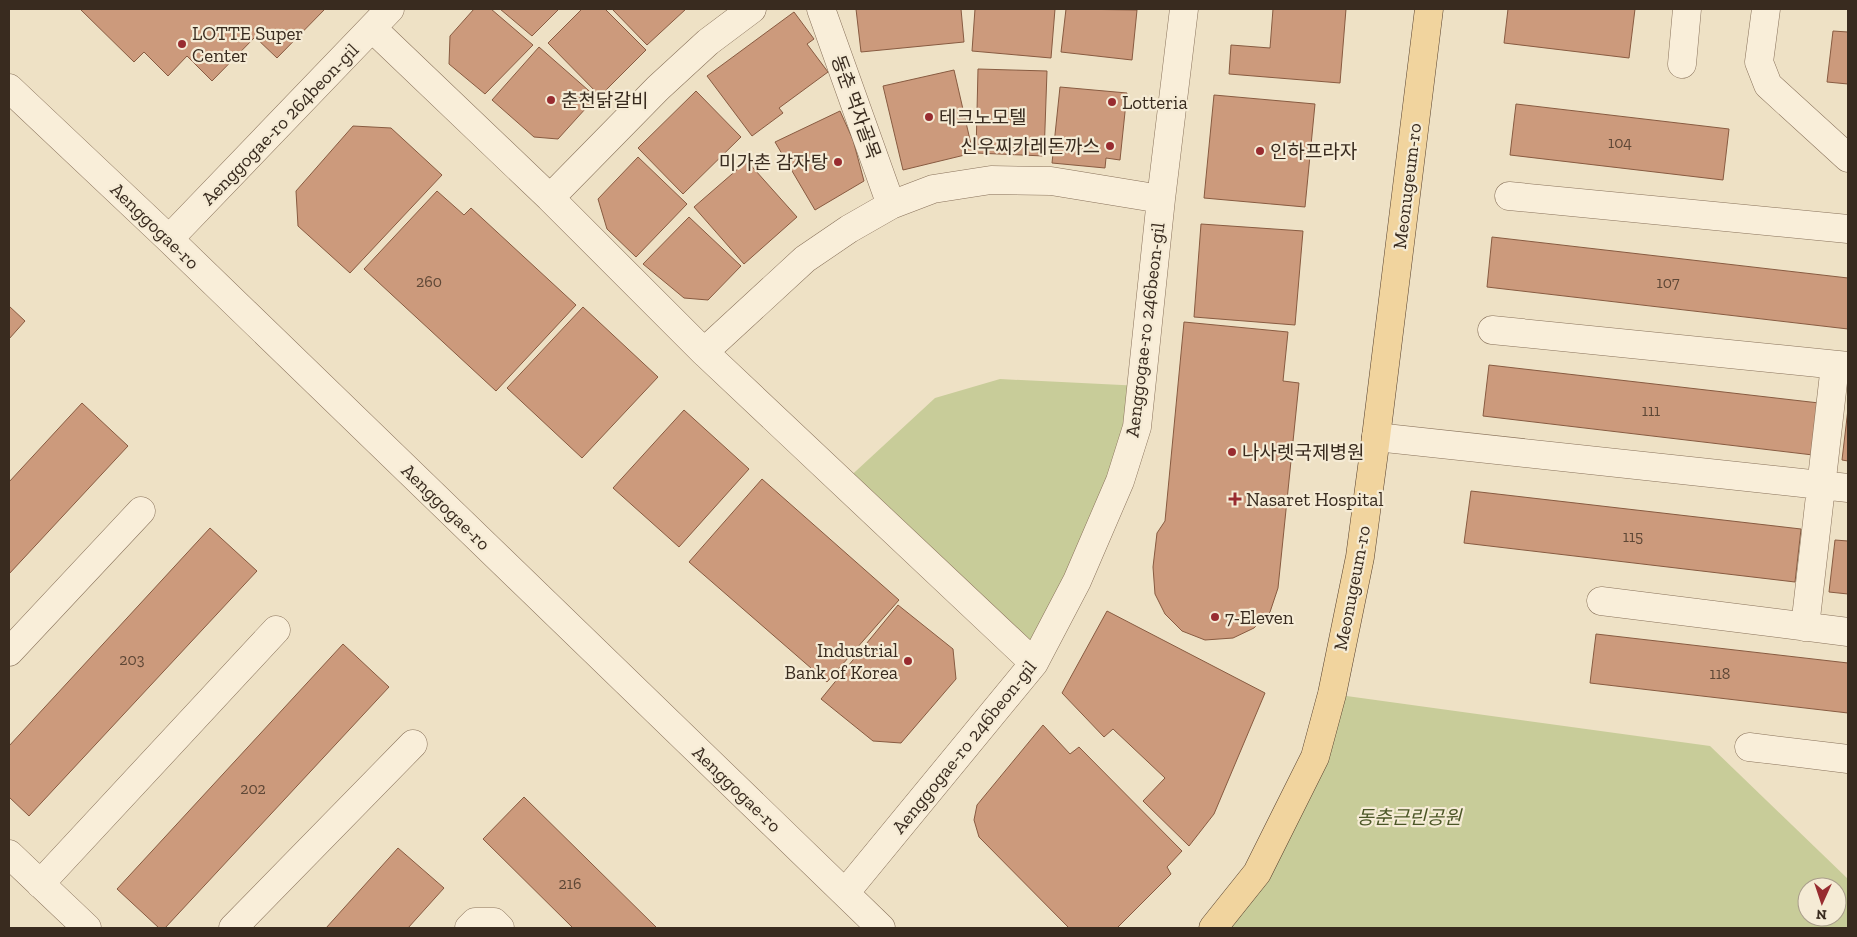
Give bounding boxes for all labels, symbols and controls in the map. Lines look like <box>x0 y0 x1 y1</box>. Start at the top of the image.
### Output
place label: LOTTE Super Center <box>192 22 303 67</box>
marker: LOTTE Super Center <box>176 38 188 50</box>
street label: Aenggogae-ro 264beon-gil <box>197 38 363 210</box>
street label: 동춘 먹자골목 <box>827 52 885 162</box>
place label: 춘천닭갈비 <box>561 89 648 112</box>
place label: Lotteria <box>1122 91 1188 114</box>
marker: 춘천닭갈비 <box>545 94 557 106</box>
marker: Lotteria <box>1106 96 1118 108</box>
place label: 테크노모텔 <box>939 106 1026 129</box>
marker: 테크노모텔 <box>923 111 935 123</box>
street label: Meonugeum-ro <box>1388 121 1426 250</box>
house number: 104 <box>1608 133 1632 152</box>
place label: 신우찌카레돈까스 <box>960 135 1100 158</box>
marker: 신우찌카레돈까스 <box>1104 140 1116 152</box>
place label: 인하프라자 <box>1270 140 1357 163</box>
marker: 인하프라자 <box>1254 145 1266 157</box>
place label: 미가촌 감자탕 <box>719 151 829 174</box>
marker: 미가촌 감자탕 <box>832 156 844 168</box>
street label: Aenggogae-ro <box>106 178 205 274</box>
street label: Aenggogae-ro 246beon-gil <box>1120 221 1170 439</box>
house number: 260 <box>416 272 442 291</box>
house number: 107 <box>1657 273 1680 292</box>
house number: 111 <box>1642 401 1660 420</box>
place label: 나사렛국제병원 <box>1242 441 1364 464</box>
marker: 나사렛국제병원 <box>1226 446 1238 458</box>
street label: Aenggogae-ro <box>397 459 496 555</box>
place label: Nasaret Hospital <box>1246 488 1384 511</box>
marker: Nasaret Hospital <box>1228 492 1242 506</box>
street label: Meonugeum-ro <box>1329 523 1375 652</box>
house number: 115 <box>1623 527 1643 546</box>
place label: 7-Eleven <box>1225 606 1294 629</box>
marker: 7-Eleven <box>1209 611 1221 623</box>
place label: Industrial Bank of Korea <box>784 639 898 684</box>
house number: 203 <box>119 650 145 669</box>
marker: Industrial Bank of Korea <box>902 655 914 667</box>
street label: Aenggogae-ro 246beon-gil <box>887 656 1041 838</box>
house number: 118 <box>1710 664 1730 683</box>
street label: Aenggogae-ro <box>688 741 787 837</box>
house number: 202 <box>240 779 266 798</box>
park label: 동춘근린공원 <box>1357 806 1463 829</box>
house number: 216 <box>559 874 581 893</box>
north arrow <box>1797 877 1847 927</box>
text: N <box>1815 906 1827 923</box>

